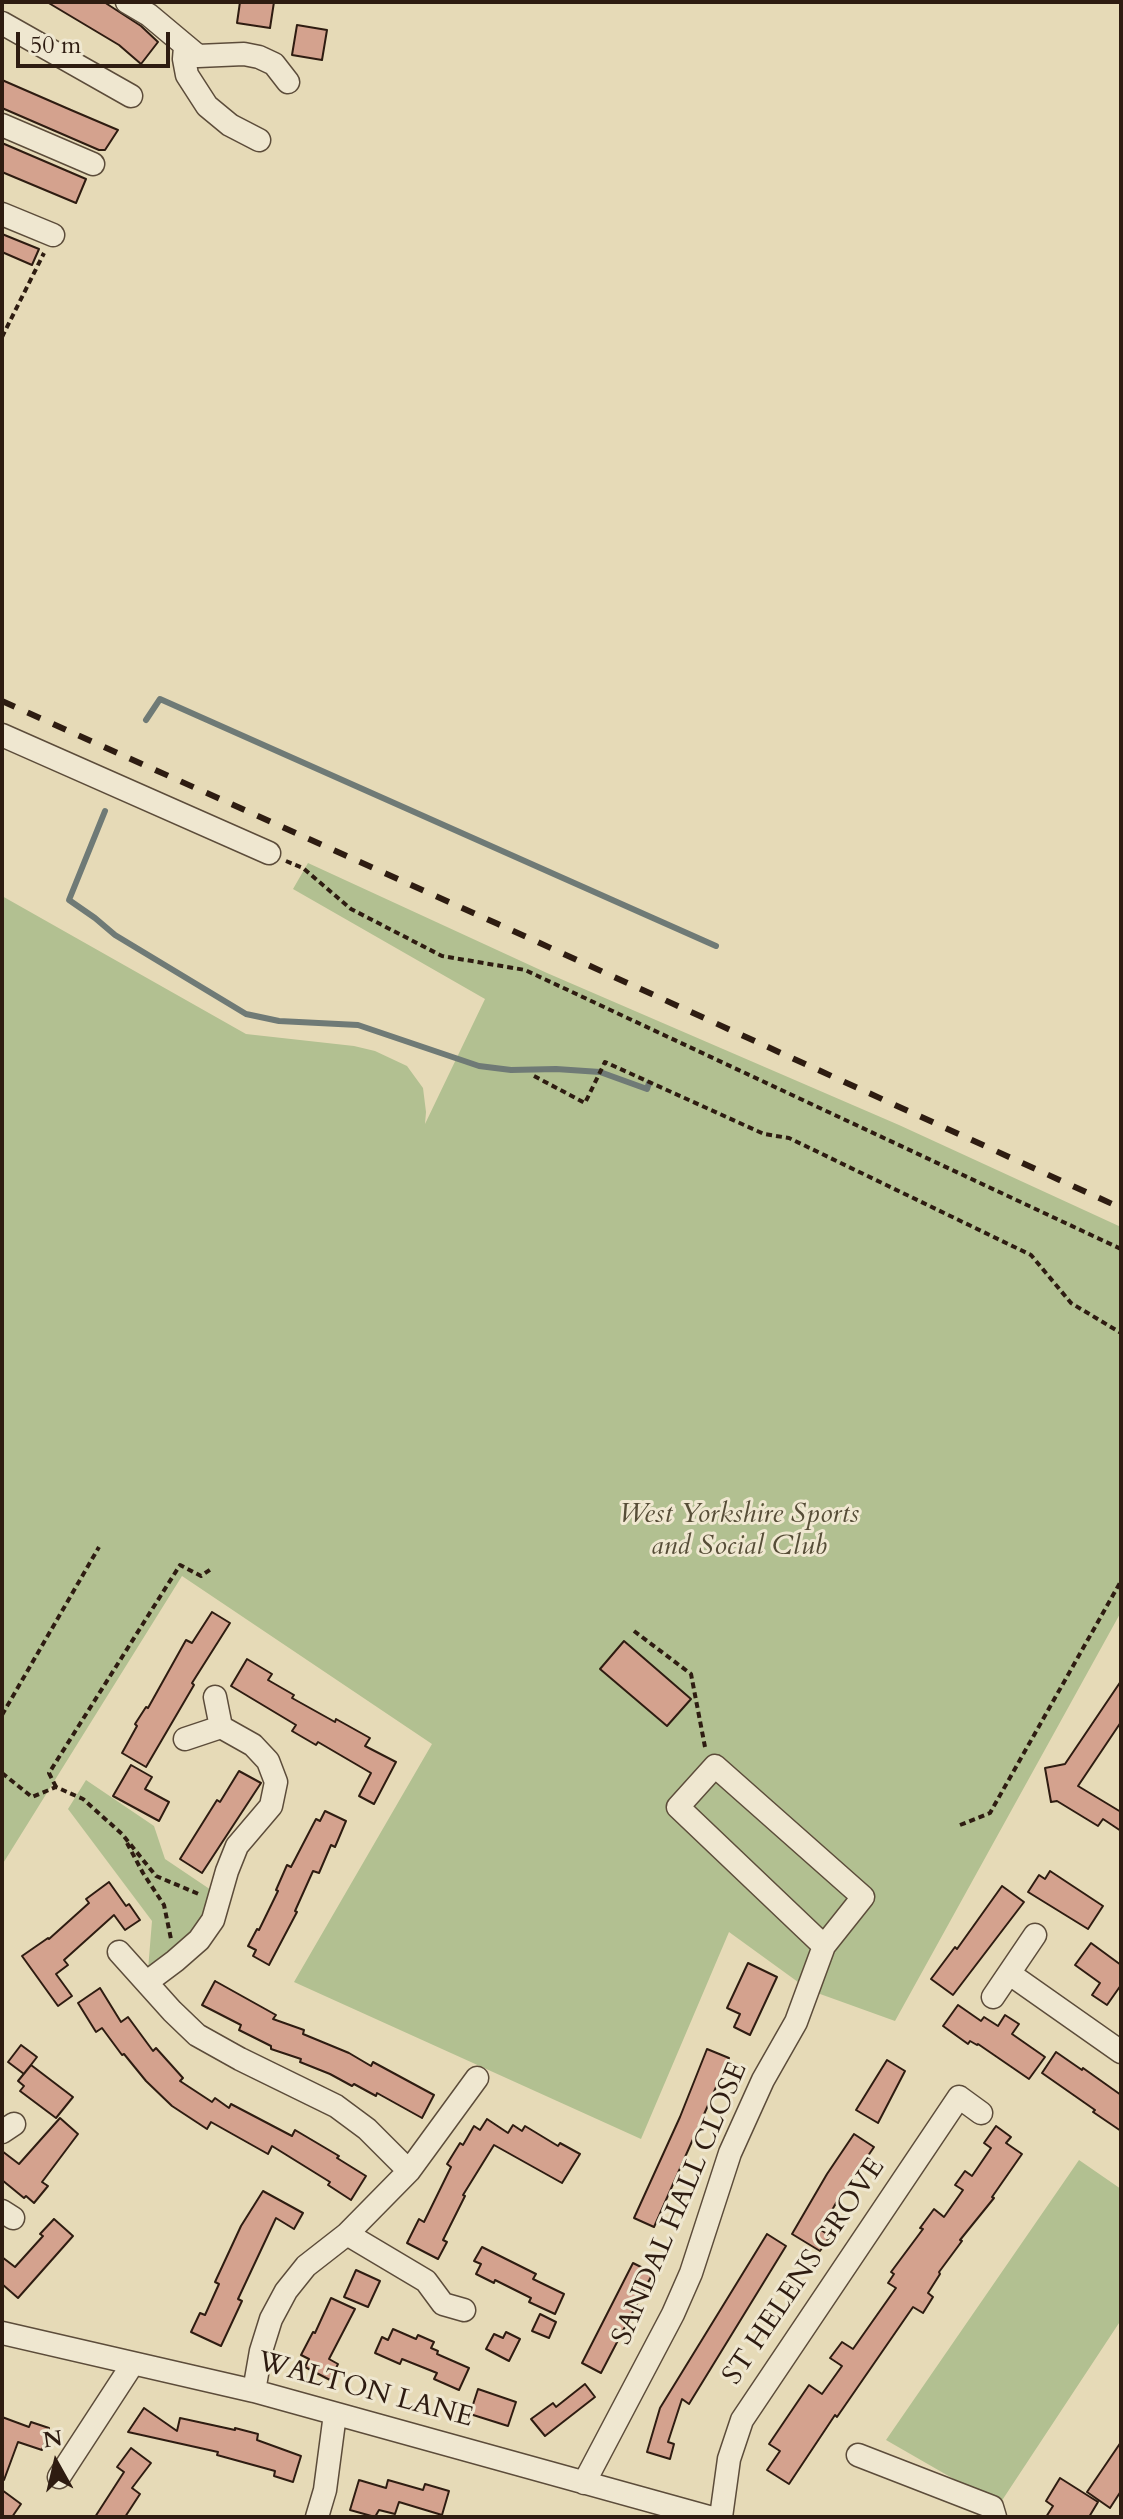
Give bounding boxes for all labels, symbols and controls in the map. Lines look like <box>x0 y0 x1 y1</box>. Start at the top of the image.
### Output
scale bar <box>20 16 174 66</box>
text: 50 m <box>30 29 81 62</box>
park label: West Yorkshire Sports and Social Club <box>619 1499 859 1565</box>
street label: SANDAL HALL CLOSE <box>606 2058 756 2350</box>
street label: ST HELENS GROVE <box>717 2152 893 2392</box>
street label: WALTON LANE <box>253 2346 477 2436</box>
north arrow <box>16 2423 96 2503</box>
text: N <box>41 2423 64 2455</box>

